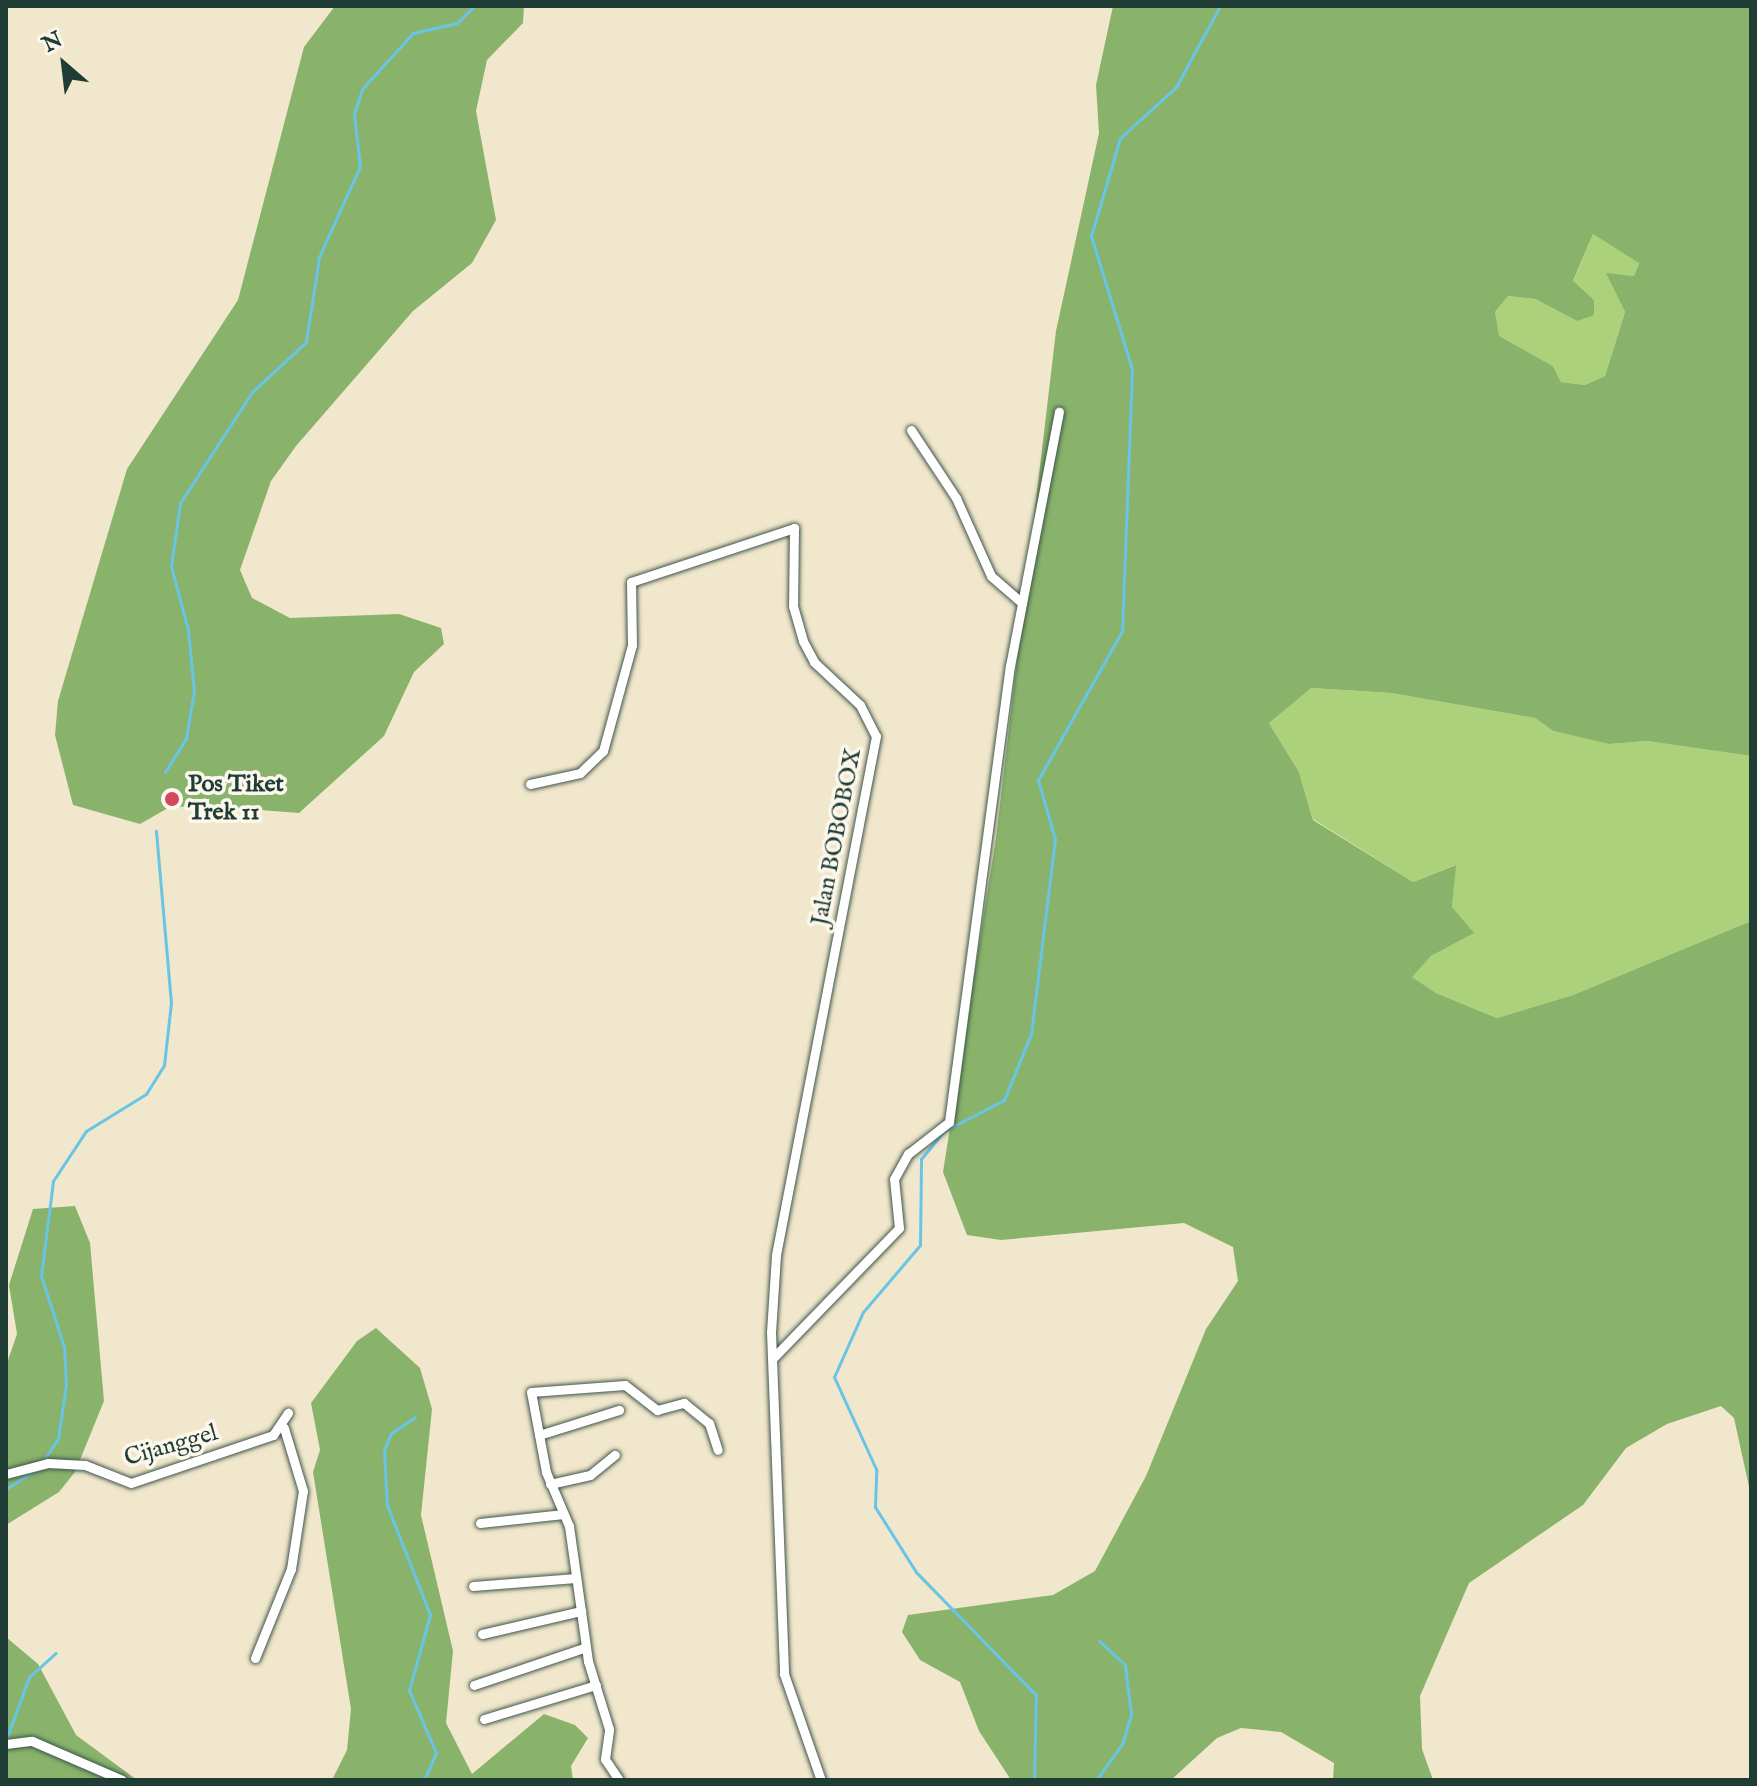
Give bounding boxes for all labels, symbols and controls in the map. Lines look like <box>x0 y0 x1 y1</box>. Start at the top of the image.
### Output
north arrow <box>24 24 104 104</box>
text: N <box>38 26 68 60</box>
street label: Jalan BOBOBOX <box>806 746 868 928</box>
place label: Pos Tiket Trek 11 <box>188 771 284 827</box>
marker: Pos Tiket Trek 11 <box>163 790 181 808</box>
street label: Cijanggel <box>121 1419 221 1473</box>

